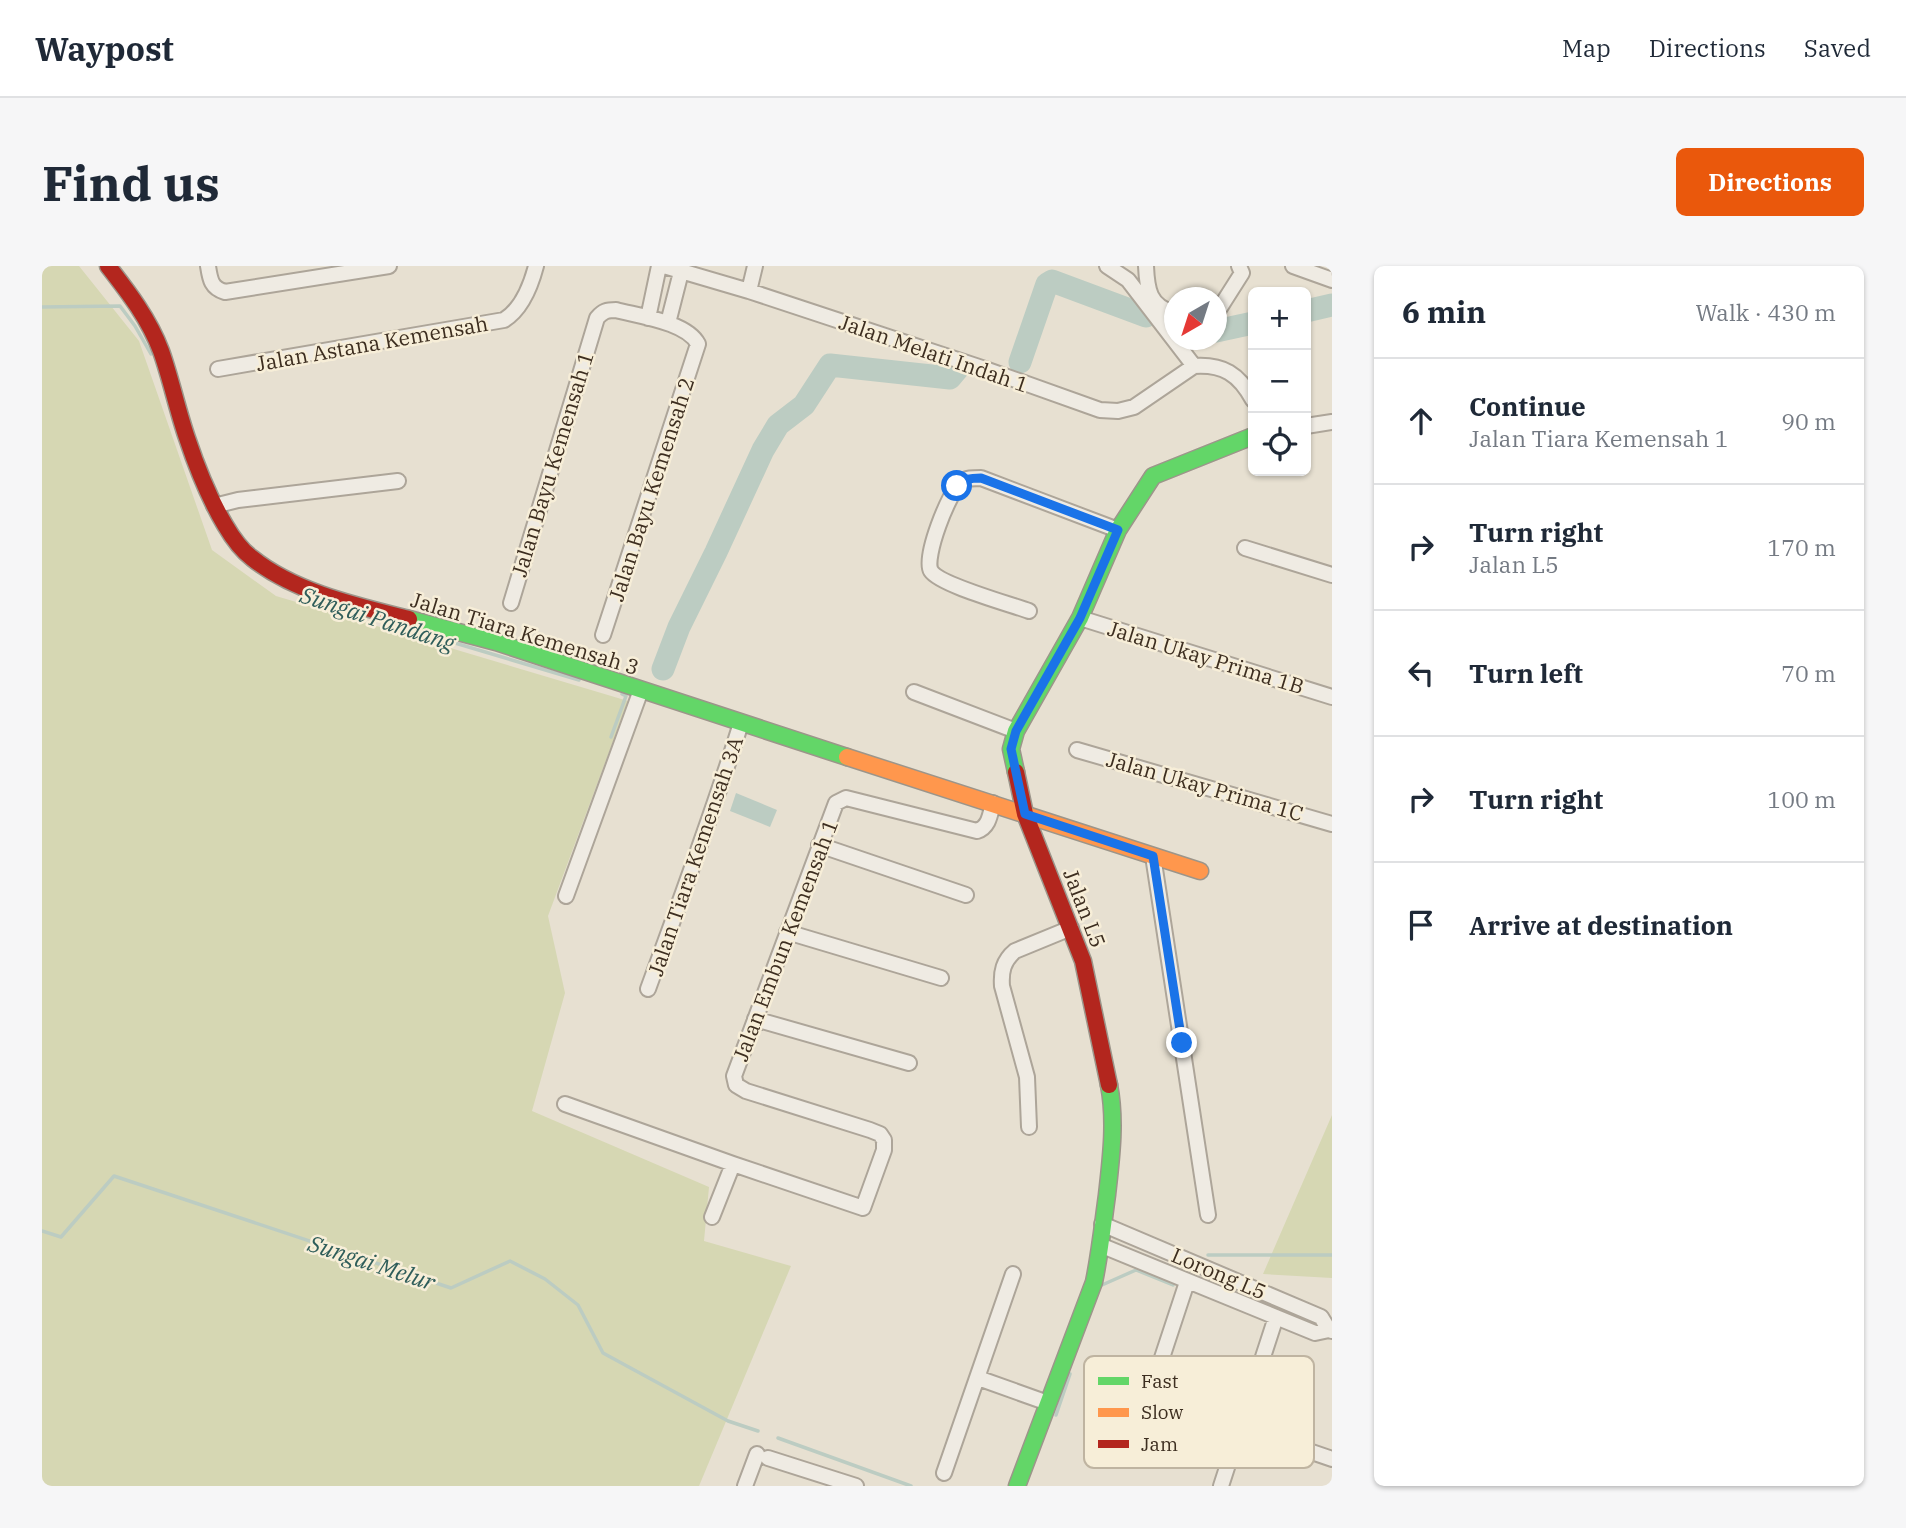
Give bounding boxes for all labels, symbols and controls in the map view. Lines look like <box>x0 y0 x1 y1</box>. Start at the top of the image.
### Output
text: Waypost <box>35 27 174 70</box>
text: Map <box>1562 32 1611 64</box>
text: Directions <box>1649 32 1766 64</box>
text: Saved <box>1804 32 1871 64</box>
button: Directions <box>1676 148 1864 216</box>
text: Find us <box>42 151 220 214</box>
north arrow <box>1164 287 1227 350</box>
map controls <box>1248 287 1311 476</box>
button: + <box>1248 287 1311 350</box>
text: 6 min <box>1402 292 1486 331</box>
text: Walk · 430 m <box>1695 297 1836 327</box>
street label: Jalan Melati Indah 1 <box>836 307 1032 399</box>
street label: Jalan Astana Kemensah <box>254 309 490 377</box>
street label: Jalan Bayu Kemensah 1 <box>504 348 600 580</box>
button: − <box>1248 350 1311 413</box>
street label: Jalan Bayu Kemensah 2 <box>602 373 700 605</box>
text: Continue <box>1469 389 1586 423</box>
icon: ahead <box>1402 402 1440 440</box>
text: 90 m <box>1781 406 1836 436</box>
button: locate <box>1248 413 1311 476</box>
text: Jalan Tiara Kemensah 1 <box>1469 423 1729 453</box>
route start <box>941 470 972 501</box>
text: Turn right <box>1469 515 1603 549</box>
icon: right <box>1402 528 1440 566</box>
text: 170 m <box>1767 532 1836 562</box>
text: Jalan L5 <box>1469 549 1559 579</box>
water label: Sungai Pandang <box>296 578 460 658</box>
street label: Jalan Tiara Kemensah 3 <box>408 585 642 681</box>
street label: Jalan Ukay Prima 1B <box>1104 614 1308 700</box>
icon: left <box>1402 654 1440 692</box>
text: Turn left <box>1469 656 1583 690</box>
text: 70 m <box>1781 658 1836 688</box>
street label: Jalan Tiara Kemensah 3A <box>641 732 749 979</box>
street label: Jalan Ukay Prima 1C <box>1103 745 1307 827</box>
icon: right <box>1402 780 1440 818</box>
text: Turn right <box>1469 782 1603 816</box>
text: 100 m <box>1767 784 1836 814</box>
street label: Jalan Embun Kemensah 1 <box>726 815 844 1065</box>
street label: Jalan L5 <box>1057 865 1113 951</box>
icon: arrive <box>1402 906 1440 944</box>
text: Arrive at destination <box>1469 908 1733 942</box>
route end <box>1166 1027 1197 1058</box>
water label: Sungai Melur <box>304 1227 440 1297</box>
street label: Lorong L5 <box>1167 1241 1271 1305</box>
legend <box>1084 1356 1314 1468</box>
text: Fast <box>1141 1369 1179 1393</box>
text: Slow <box>1141 1400 1183 1424</box>
text: Jam <box>1141 1432 1178 1456</box>

